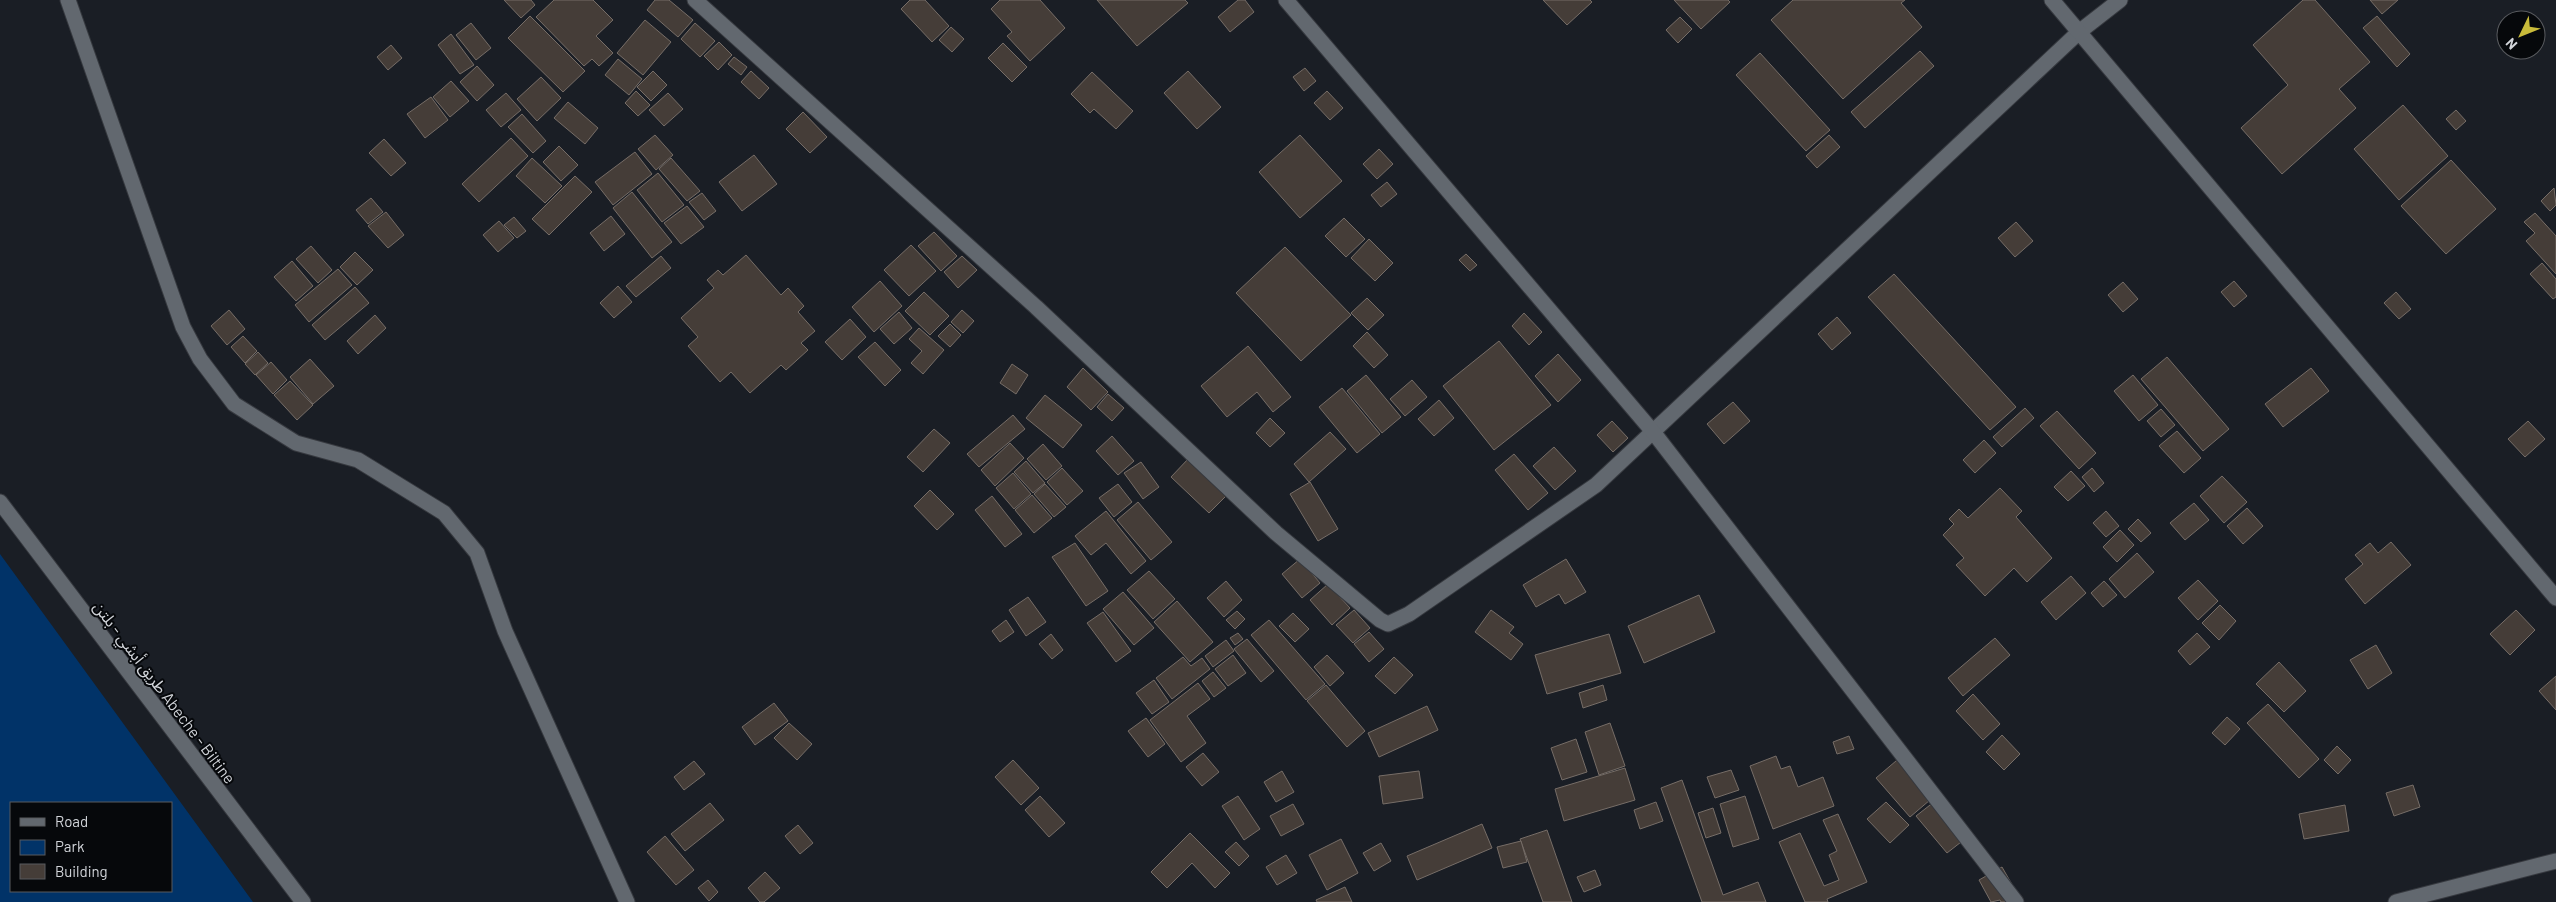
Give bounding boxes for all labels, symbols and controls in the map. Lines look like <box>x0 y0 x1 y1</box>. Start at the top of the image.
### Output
north arrow <box>2496 10 2546 60</box>
text: N <box>2502 35 2521 53</box>
street label: طريق أبشي - بلتن Abeche - Biltine <box>87 597 240 789</box>
legend <box>10 802 172 892</box>
text: Road <box>55 812 88 830</box>
text: Park <box>55 837 85 855</box>
text: Building <box>55 862 108 880</box>

